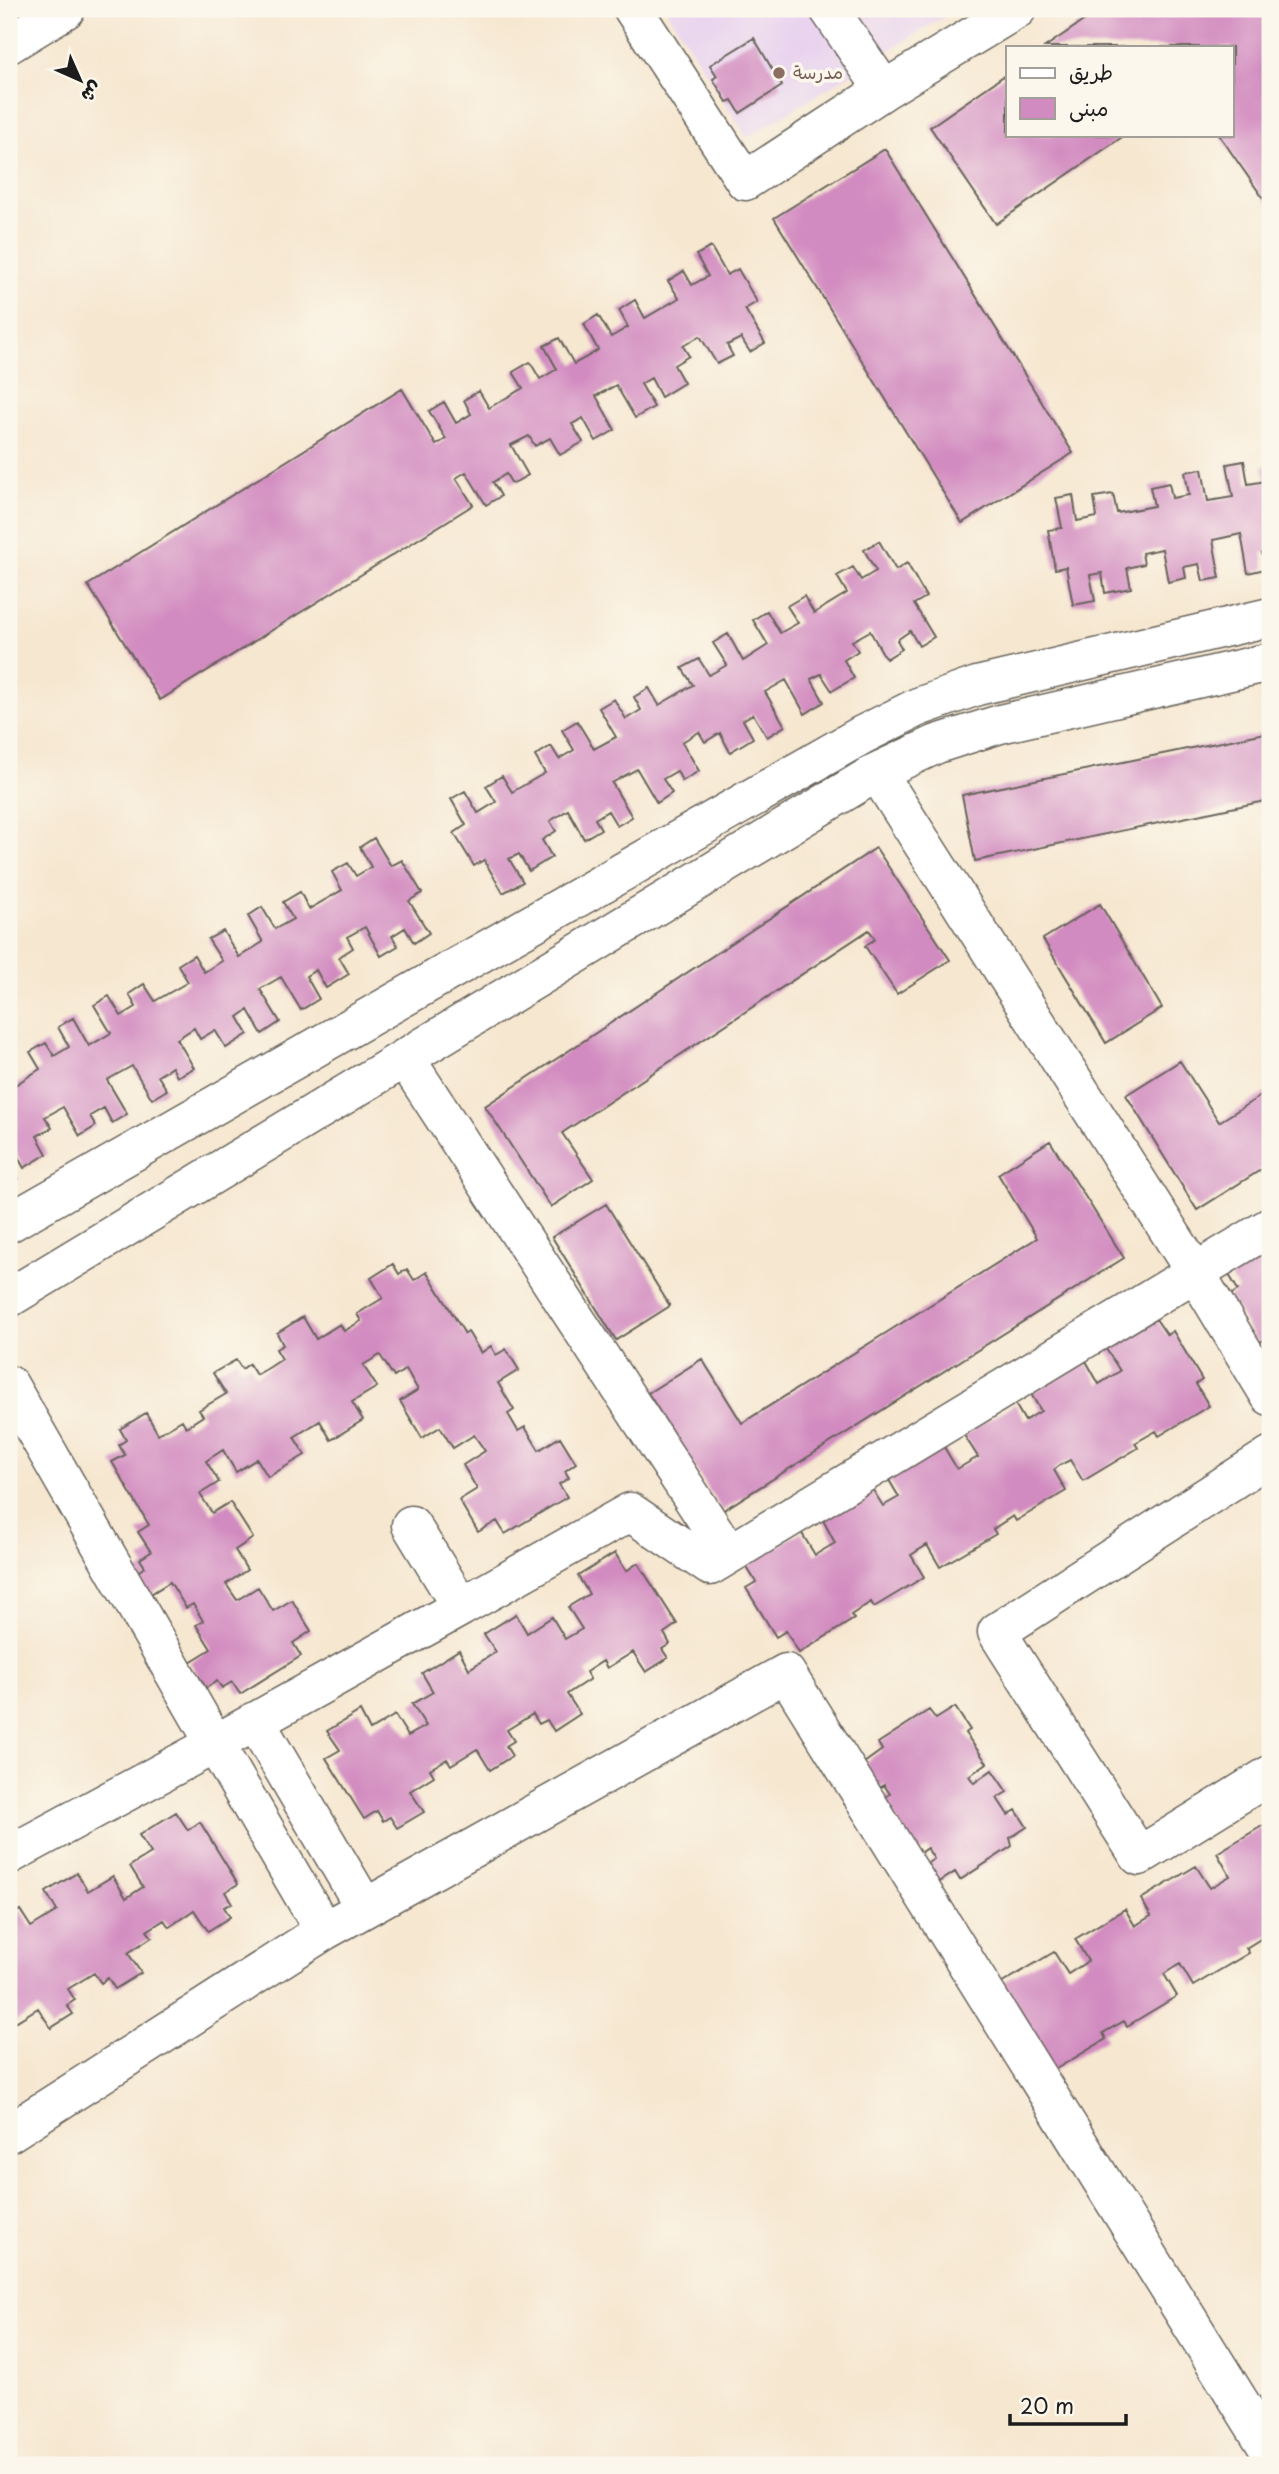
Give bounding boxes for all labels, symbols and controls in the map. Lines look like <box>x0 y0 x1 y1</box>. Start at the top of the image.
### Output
north arrow <box>46 46 116 116</box>
legend <box>1006 46 1234 136</box>
text: طريق <box>1069 55 1113 87</box>
place label: مدرسة <box>793 58 843 85</box>
marker: مدرسة <box>771 65 787 81</box>
text: ش <box>75 75 110 110</box>
text: مبنى <box>1069 91 1108 123</box>
scale bar <box>1010 2383 1125 2427</box>
text: 20 m <box>1020 2389 1074 2421</box>

